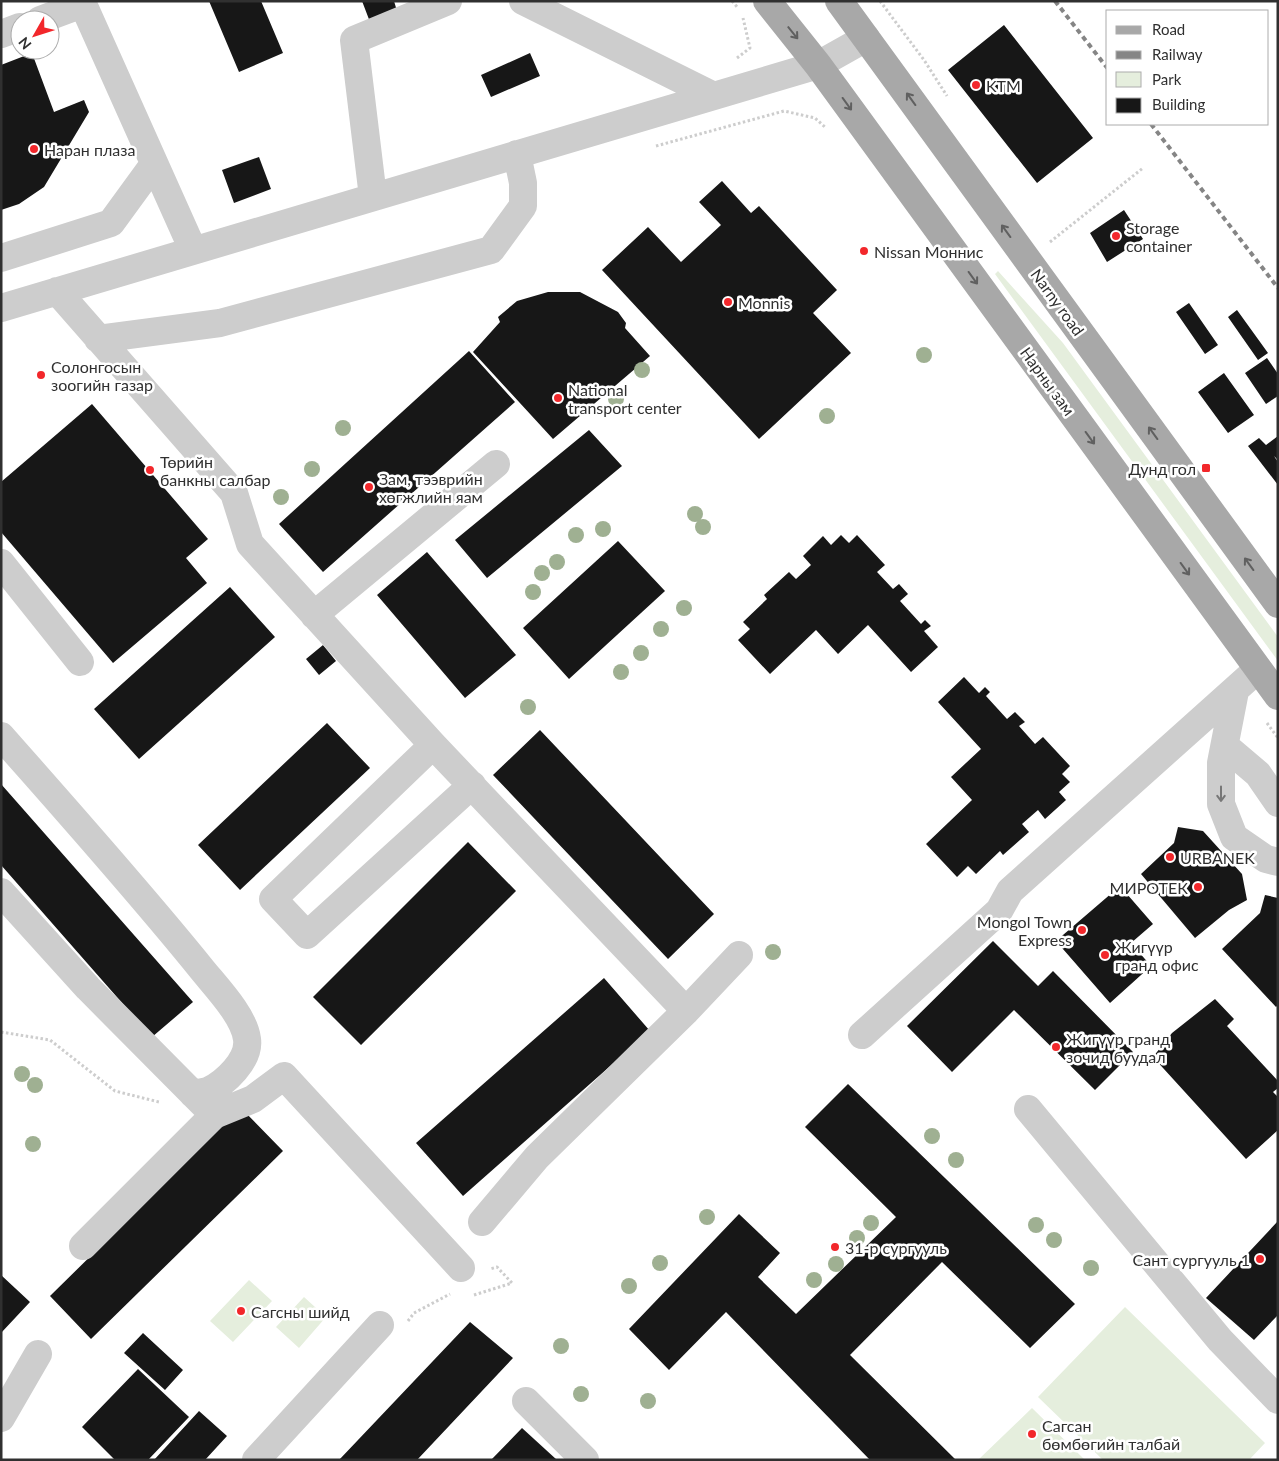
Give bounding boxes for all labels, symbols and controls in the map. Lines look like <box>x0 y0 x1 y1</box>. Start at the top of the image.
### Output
north arrow <box>10 10 60 60</box>
legend <box>1106 10 1269 125</box>
text: Road <box>1152 20 1185 38</box>
one-way arrow <box>787 26 798 39</box>
text: N <box>15 34 35 53</box>
text: Railway <box>1152 45 1203 63</box>
text: Park <box>1152 70 1182 88</box>
place label: KTM <box>986 76 1021 95</box>
marker: KTM <box>970 79 982 91</box>
one-way arrow <box>905 93 916 106</box>
text: Building <box>1152 95 1205 113</box>
one-way arrow <box>842 97 852 111</box>
place label: Наран плаза <box>44 140 135 159</box>
marker: Наран плаза <box>28 143 40 155</box>
place label: Storage container <box>1126 218 1192 255</box>
one-way arrow <box>1001 224 1011 238</box>
marker: Storage container <box>1110 230 1122 242</box>
place label: Nissan Моннис <box>874 242 984 261</box>
marker: Nissan Моннис <box>858 245 870 257</box>
street label: Narny road <box>1027 265 1089 339</box>
one-way arrow <box>968 271 979 284</box>
place label: Monnis <box>738 293 790 312</box>
marker: Monnis <box>722 296 734 308</box>
street label: Нарны зам <box>1017 343 1079 419</box>
place label: Солонгосын зоогийн газар <box>51 357 153 394</box>
marker: Солонгосын зоогийн газар <box>35 369 47 381</box>
place label: National transport center <box>568 380 682 417</box>
marker: National transport center <box>552 392 564 404</box>
one-way arrow <box>1148 427 1159 440</box>
one-way arrow <box>1084 431 1095 444</box>
place label: Төрийн банкны салбар <box>160 452 271 489</box>
place label: Дунд гол <box>1129 459 1196 478</box>
marker: Дунд гол <box>1200 462 1212 474</box>
marker: Төрийн банкны салбар <box>144 464 156 476</box>
place label: Зам, тээврийн хөгжлийн яам <box>379 469 483 506</box>
marker: Зам, тээврийн хөгжлийн яам <box>363 481 375 493</box>
one-way arrow <box>1244 557 1254 571</box>
one-way arrow <box>1180 562 1190 576</box>
one-way arrow <box>1216 786 1226 802</box>
place label: URBANEK <box>1180 848 1255 867</box>
marker: URBANEK <box>1164 851 1176 863</box>
place label: МИРОТЕК <box>1110 878 1188 897</box>
marker: МИРОТЕК <box>1192 881 1204 893</box>
place label: Mongol Town Express <box>977 912 1072 949</box>
marker: Mongol Town Express <box>1076 924 1088 936</box>
place label: Жигүүр гранд офис <box>1115 937 1199 974</box>
marker: Жигүүр гранд офис <box>1099 949 1111 961</box>
place label: Жигүүр гранд зочид буудал <box>1066 1029 1170 1066</box>
marker: Жигүүр гранд зочид буудал <box>1050 1041 1062 1053</box>
place label: 31-р сургууль <box>845 1238 947 1257</box>
marker: 31-р сургууль <box>829 1241 841 1253</box>
place label: Сант сургууль 1 <box>1133 1250 1250 1269</box>
marker: Сант сургууль 1 <box>1254 1253 1266 1265</box>
place label: Сагсны шийд <box>251 1302 350 1321</box>
marker: Сагсны шийд <box>235 1305 247 1317</box>
place label: Сагсан бөмбөгийн талбай <box>1042 1416 1180 1453</box>
marker: Сагсан бөмбөгийн талбай <box>1026 1428 1038 1440</box>

